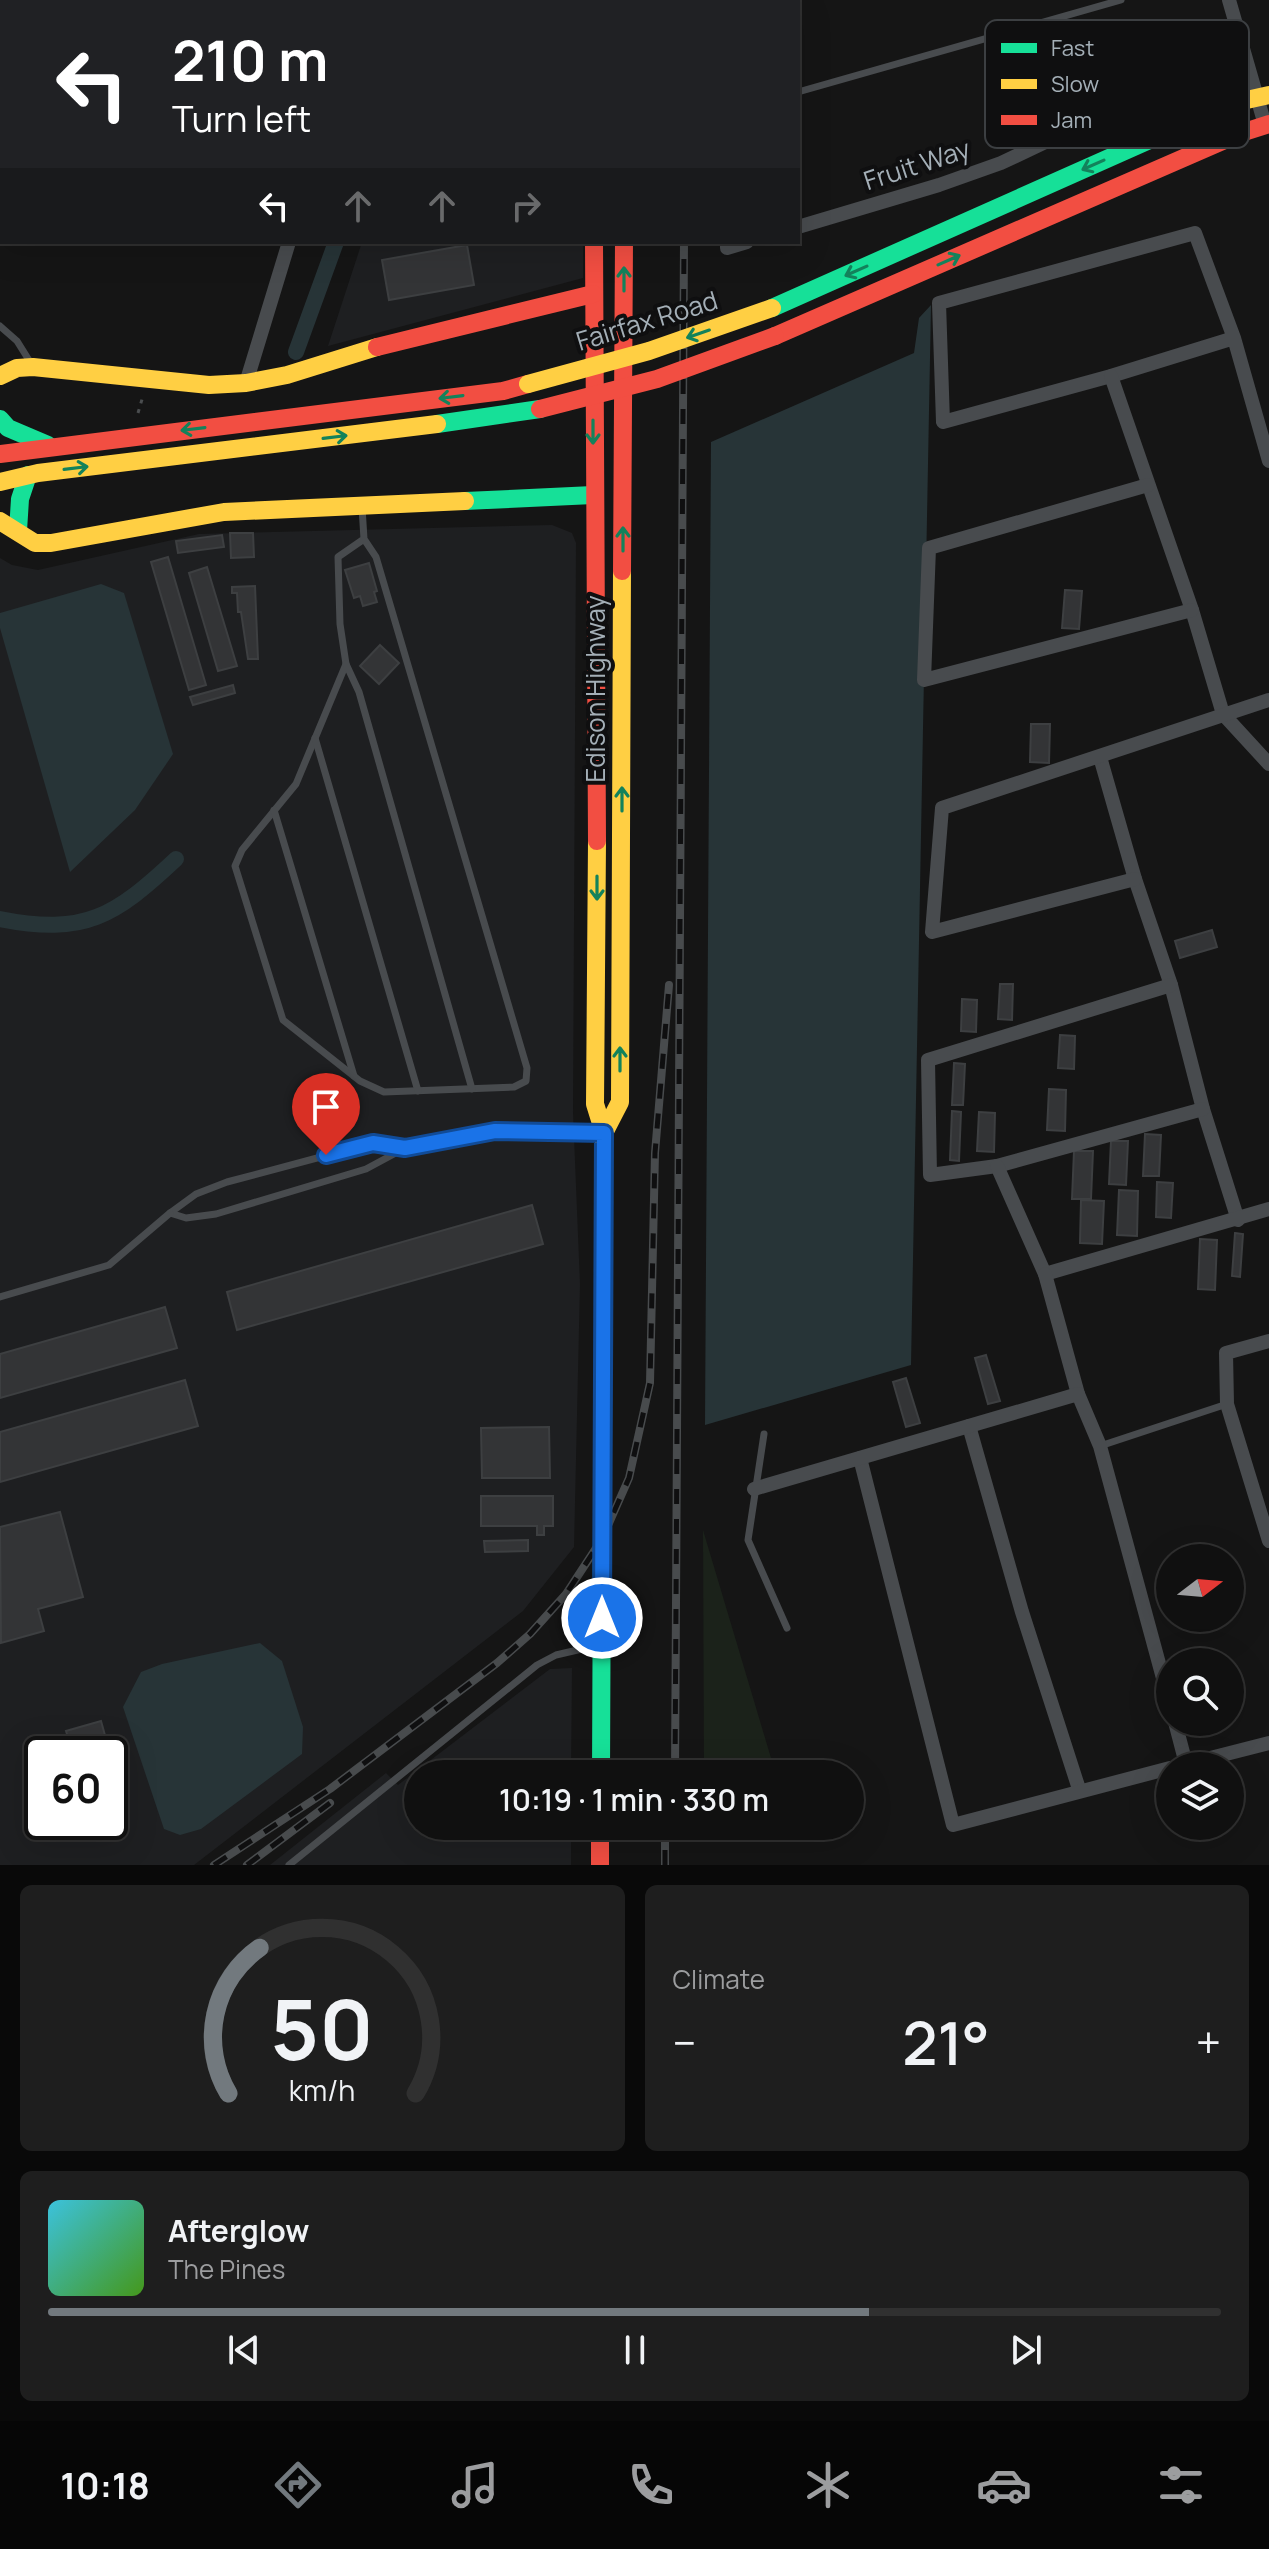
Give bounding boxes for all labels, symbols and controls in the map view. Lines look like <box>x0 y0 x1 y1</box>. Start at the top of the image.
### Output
legend <box>985 20 1249 148</box>
text: 210 m <box>172 21 328 98</box>
icon: left <box>40 32 144 136</box>
text: Fast <box>1051 33 1094 63</box>
text: Slow <box>1051 69 1099 99</box>
text: Turn left <box>172 94 311 143</box>
text: Jam <box>1051 105 1092 135</box>
street label: Fruit Way <box>859 130 975 198</box>
one-way arrow <box>1081 159 1106 174</box>
icon: left <box>252 184 296 228</box>
icon: ahead <box>336 184 380 228</box>
icon: ahead <box>420 184 464 228</box>
icon: right <box>504 184 548 228</box>
one-way arrow <box>937 252 961 267</box>
one-way arrow <box>844 264 868 279</box>
one-way arrow <box>616 266 632 293</box>
street label: Fairfax Road <box>572 281 722 359</box>
one-way arrow <box>686 328 711 342</box>
one-way arrow <box>439 390 465 405</box>
one-way arrow <box>585 418 601 445</box>
one-way arrow <box>181 422 206 437</box>
one-way arrow <box>322 429 347 444</box>
one-way arrow <box>63 460 89 475</box>
one-way arrow <box>615 526 631 553</box>
street label: Edison Highway <box>577 595 613 783</box>
one-way arrow <box>614 786 630 813</box>
one-way arrow <box>589 874 605 901</box>
one-way arrow <box>612 1046 628 1073</box>
pin <box>292 1073 360 1155</box>
icon: arrive <box>304 1085 348 1129</box>
north arrow <box>1156 1544 1244 1632</box>
map controls <box>1156 1544 1244 1840</box>
position arrow <box>560 1576 644 1660</box>
button: search <box>1156 1648 1244 1736</box>
speed limit sign: 60 <box>24 1736 128 1840</box>
button: layers <box>1156 1752 1244 1840</box>
text: 10:19 · 1 min · 330 m <box>499 1779 769 1820</box>
text: Climate <box>673 1961 765 1997</box>
text: 50 <box>271 1971 374 2085</box>
text: 21° <box>902 2001 990 2083</box>
text: − <box>673 2012 696 2072</box>
text: + <box>1196 2012 1221 2072</box>
text: km/h <box>289 2071 355 2110</box>
text: Afterglow <box>168 2210 309 2251</box>
text: The Pines <box>168 2251 285 2287</box>
icon: previous <box>222 2328 266 2372</box>
icon: pause <box>613 2328 657 2372</box>
icon: next <box>1004 2328 1048 2372</box>
icon: directions <box>270 2457 326 2513</box>
icon: music <box>447 2457 503 2513</box>
icon: phone <box>623 2457 679 2513</box>
icon: climate <box>800 2457 856 2513</box>
icon: car <box>976 2457 1032 2513</box>
icon: filters <box>1153 2457 1209 2513</box>
text: 10:18 <box>60 2461 150 2510</box>

